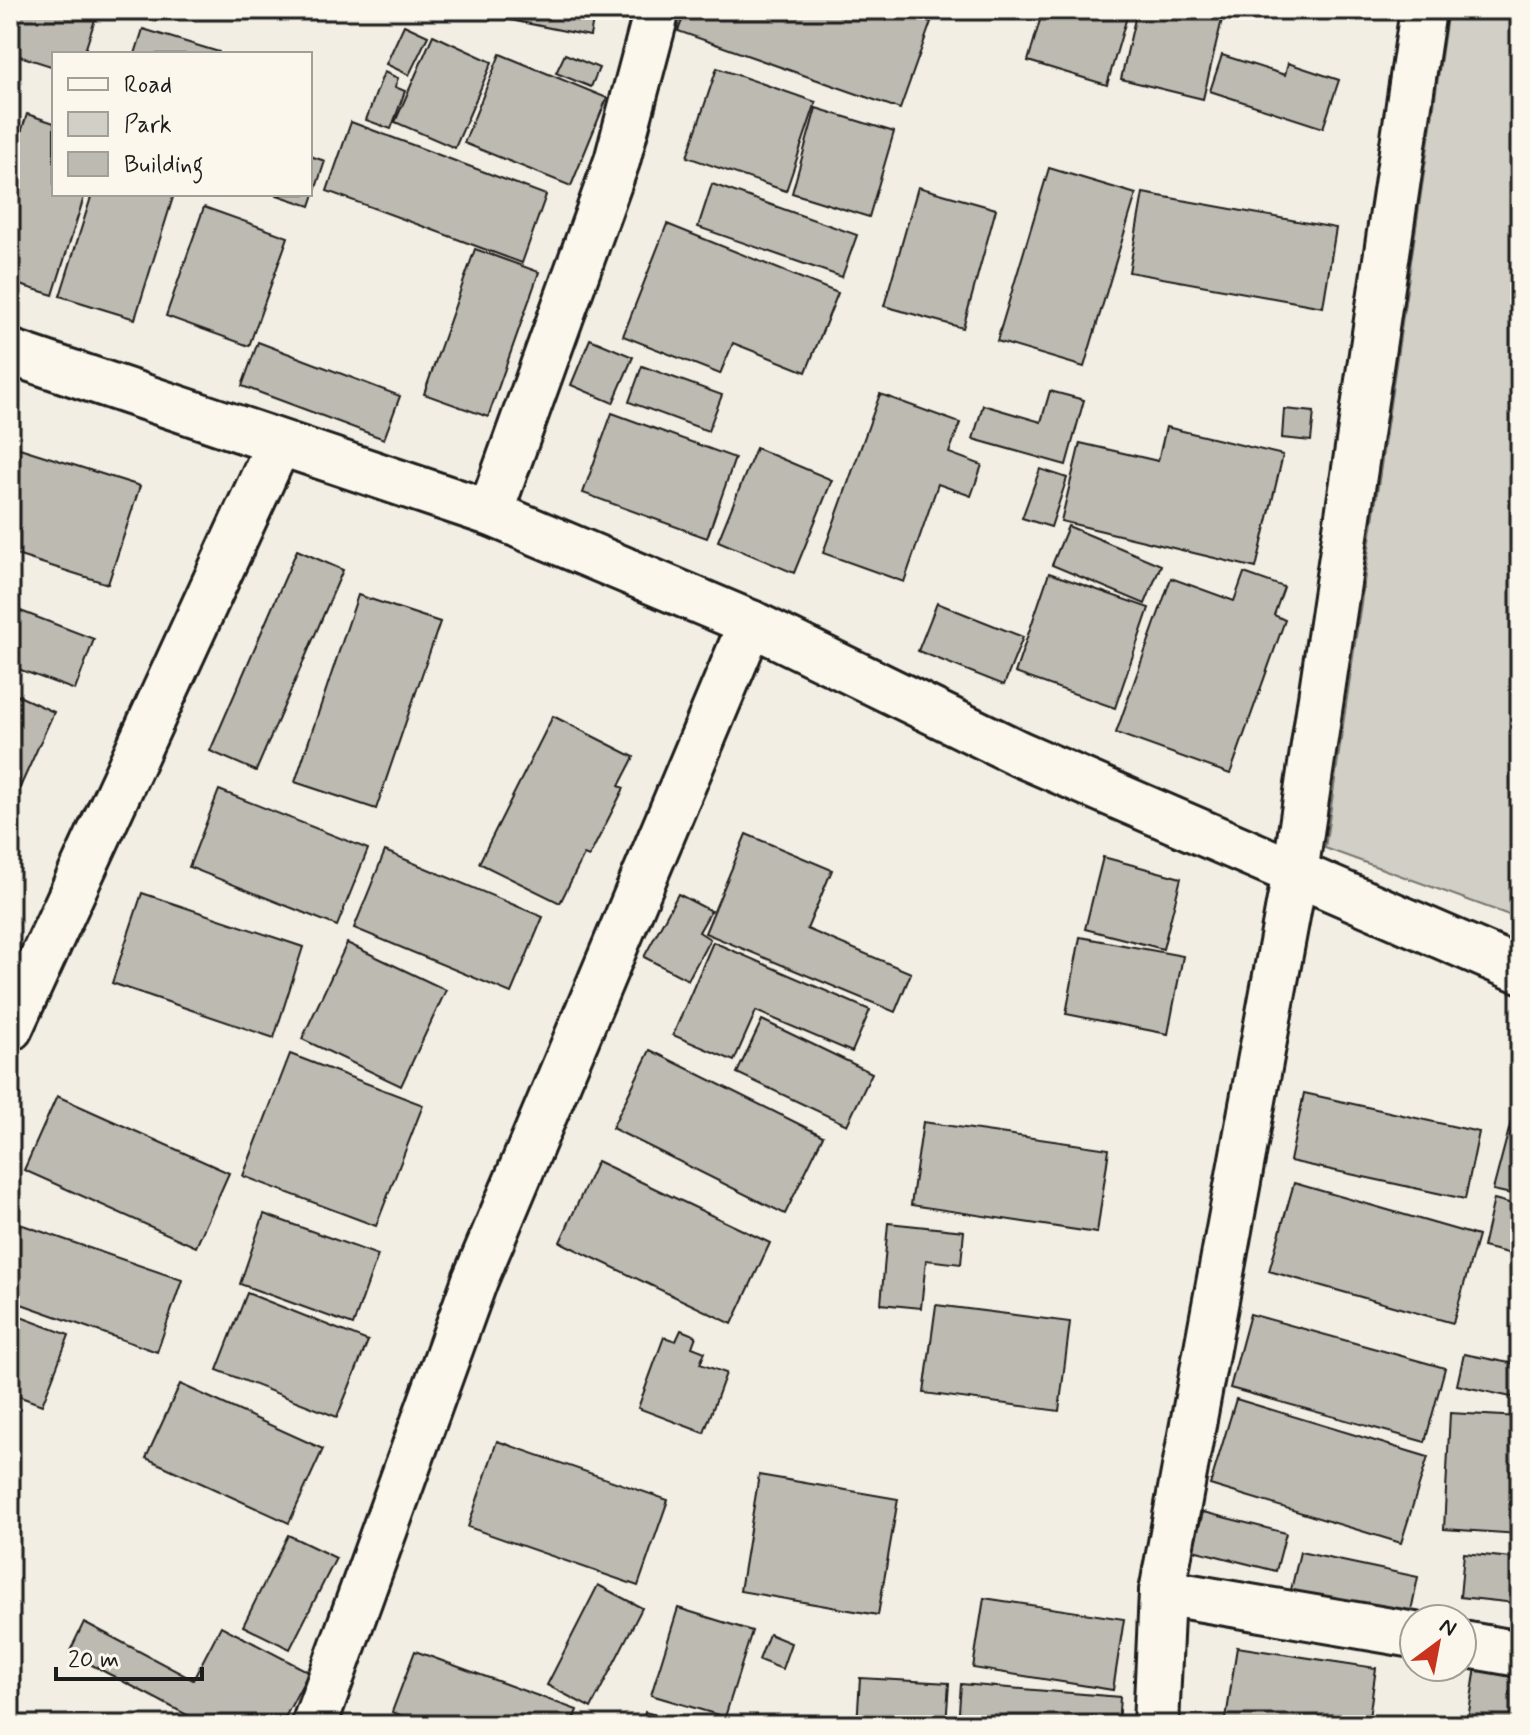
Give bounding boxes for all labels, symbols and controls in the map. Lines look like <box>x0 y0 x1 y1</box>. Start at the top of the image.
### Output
legend <box>52 52 312 196</box>
text: Road <box>124 70 172 101</box>
text: Park <box>124 110 172 141</box>
text: Building <box>124 150 204 184</box>
north arrow <box>1398 1603 1478 1683</box>
text: N <box>1434 1612 1461 1643</box>
scale bar <box>56 1631 202 1681</box>
text: 20 m <box>68 1645 119 1676</box>

